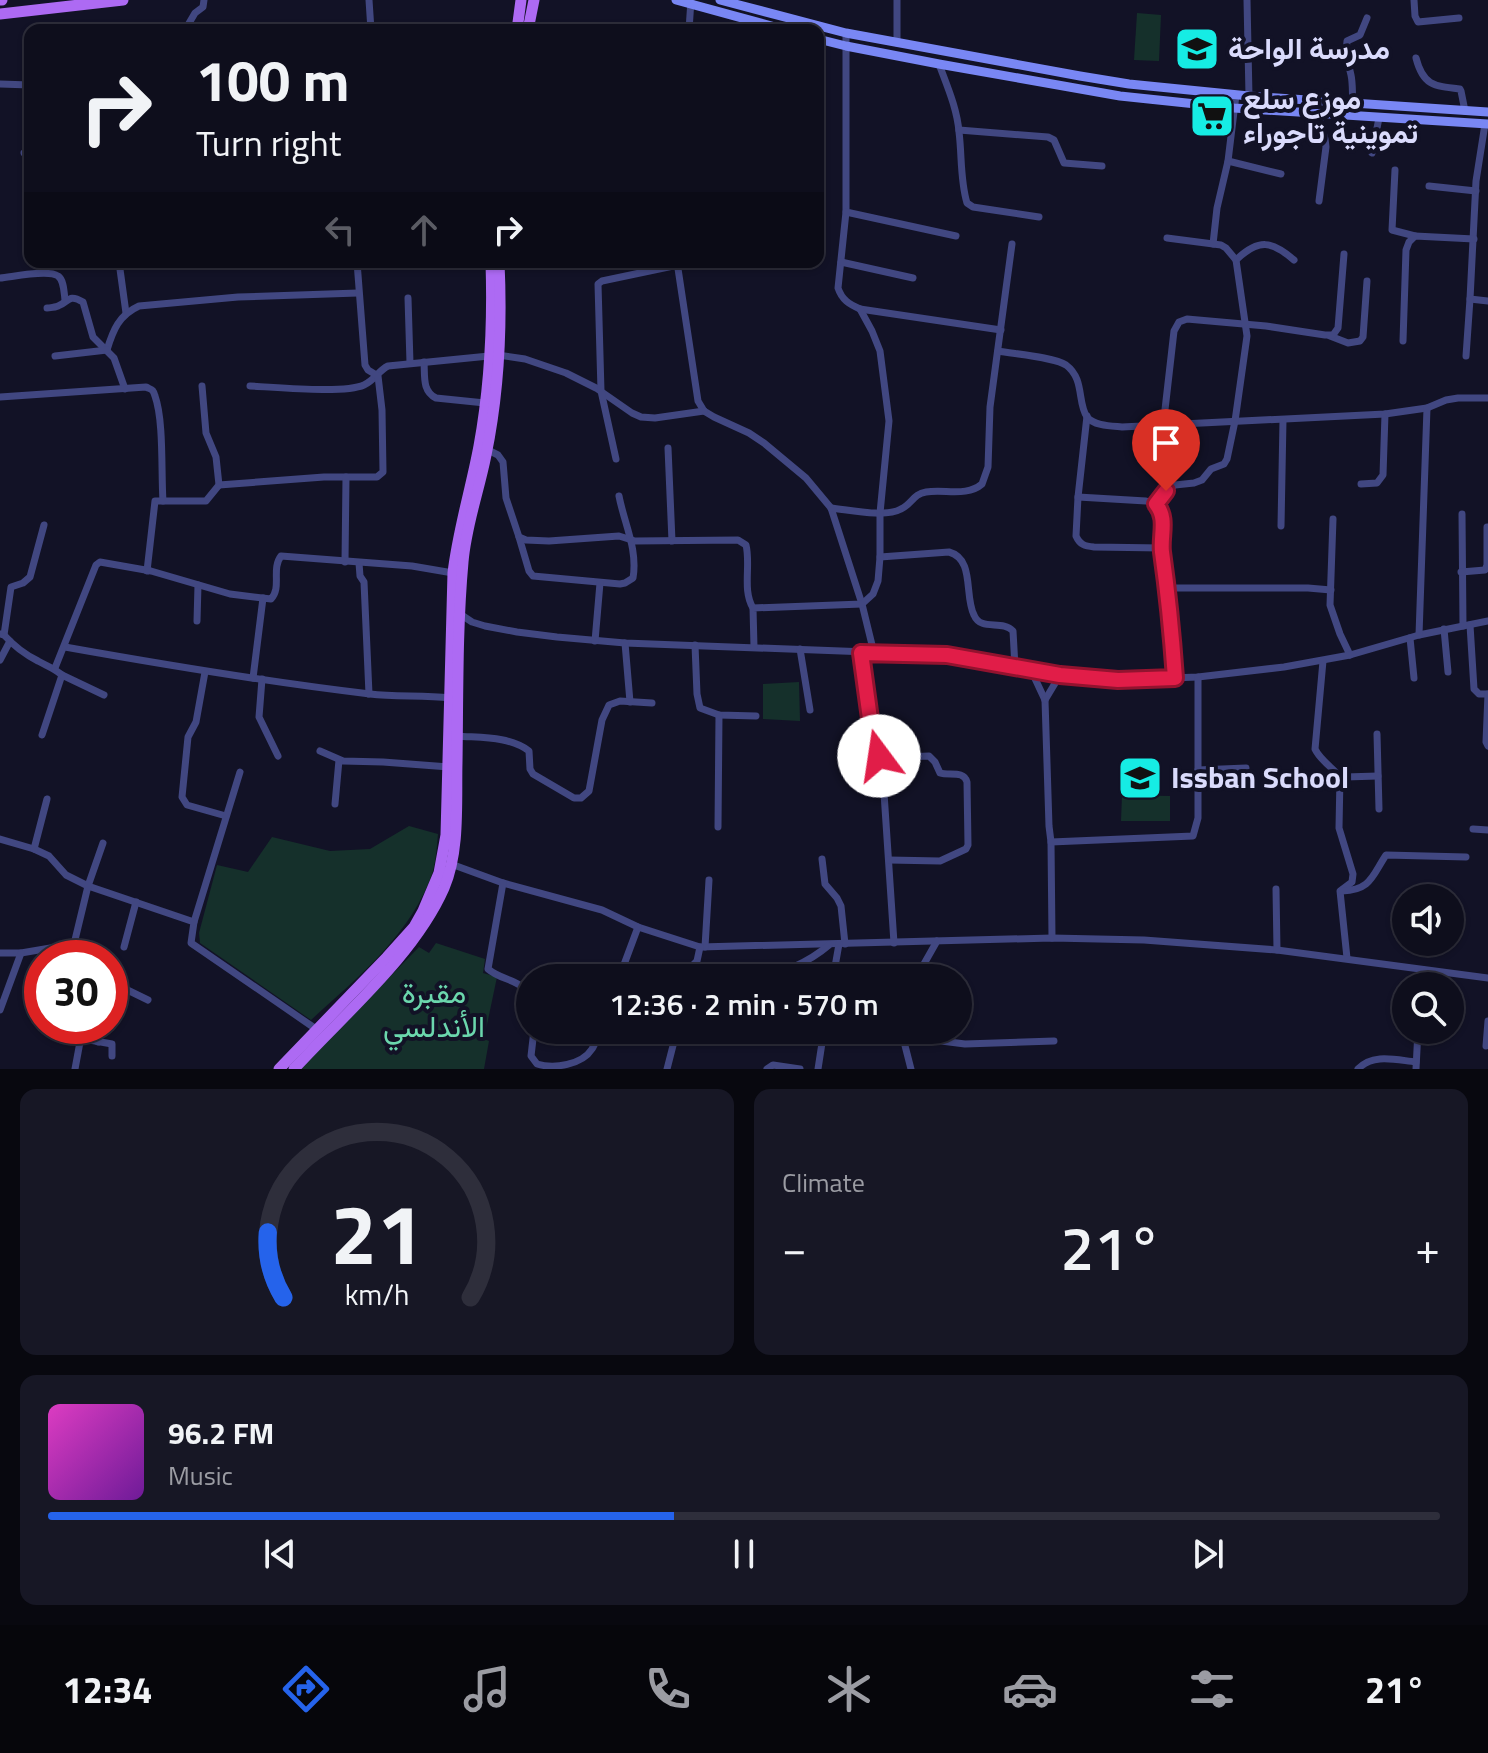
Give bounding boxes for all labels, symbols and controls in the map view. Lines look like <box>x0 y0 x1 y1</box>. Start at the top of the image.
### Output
school or university icon: مدرسة الواحة <box>1173 25 1221 73</box>
place label: مدرسة الواحة <box>1228 25 1390 71</box>
text: 100 m <box>196 38 349 123</box>
icon: right <box>64 56 168 160</box>
place label: موزع سلع تموينية تاجوراء <box>1243 75 1418 155</box>
supermarket icon: موزع سلع تموينية تاجوراء <box>1188 92 1236 140</box>
text: Turn right <box>196 115 341 170</box>
icon: left <box>318 208 362 252</box>
icon: ahead <box>402 208 446 252</box>
icon: right <box>486 208 530 252</box>
pin <box>1132 409 1200 491</box>
icon: arrive <box>1144 421 1188 465</box>
position arrow <box>837 714 921 798</box>
school or university icon: Issban School <box>1116 754 1164 802</box>
place label: Issban School <box>1171 754 1349 800</box>
map controls <box>1392 884 1464 1044</box>
button: sound <box>1392 884 1464 956</box>
speed limit sign: 30 <box>24 940 128 1044</box>
park label: مقبرة الأندلسي <box>383 969 485 1051</box>
button: search <box>1392 972 1464 1044</box>
text: 12:36 · 2 min · 570 m <box>609 981 879 1027</box>
text: Climate <box>782 1163 865 1202</box>
text: 21 <box>330 1170 424 1296</box>
text: 21° <box>1061 1202 1161 1293</box>
text: − <box>782 1214 807 1281</box>
text: + <box>1415 1214 1440 1281</box>
text: km/h <box>345 1273 409 1316</box>
text: 96.2 FM <box>168 1410 274 1456</box>
text: Music <box>168 1456 233 1495</box>
icon: previous <box>258 1532 302 1576</box>
icon: pause <box>722 1532 766 1576</box>
icon: next <box>1186 1532 1230 1576</box>
icon: directions <box>278 1661 334 1717</box>
icon: music <box>459 1661 515 1717</box>
icon: phone <box>640 1661 696 1717</box>
icon: climate <box>821 1661 877 1717</box>
icon: car <box>1002 1661 1058 1717</box>
icon: filters <box>1184 1661 1240 1717</box>
text: 12:34 <box>63 1662 152 1717</box>
text: 21° <box>1365 1662 1425 1717</box>

